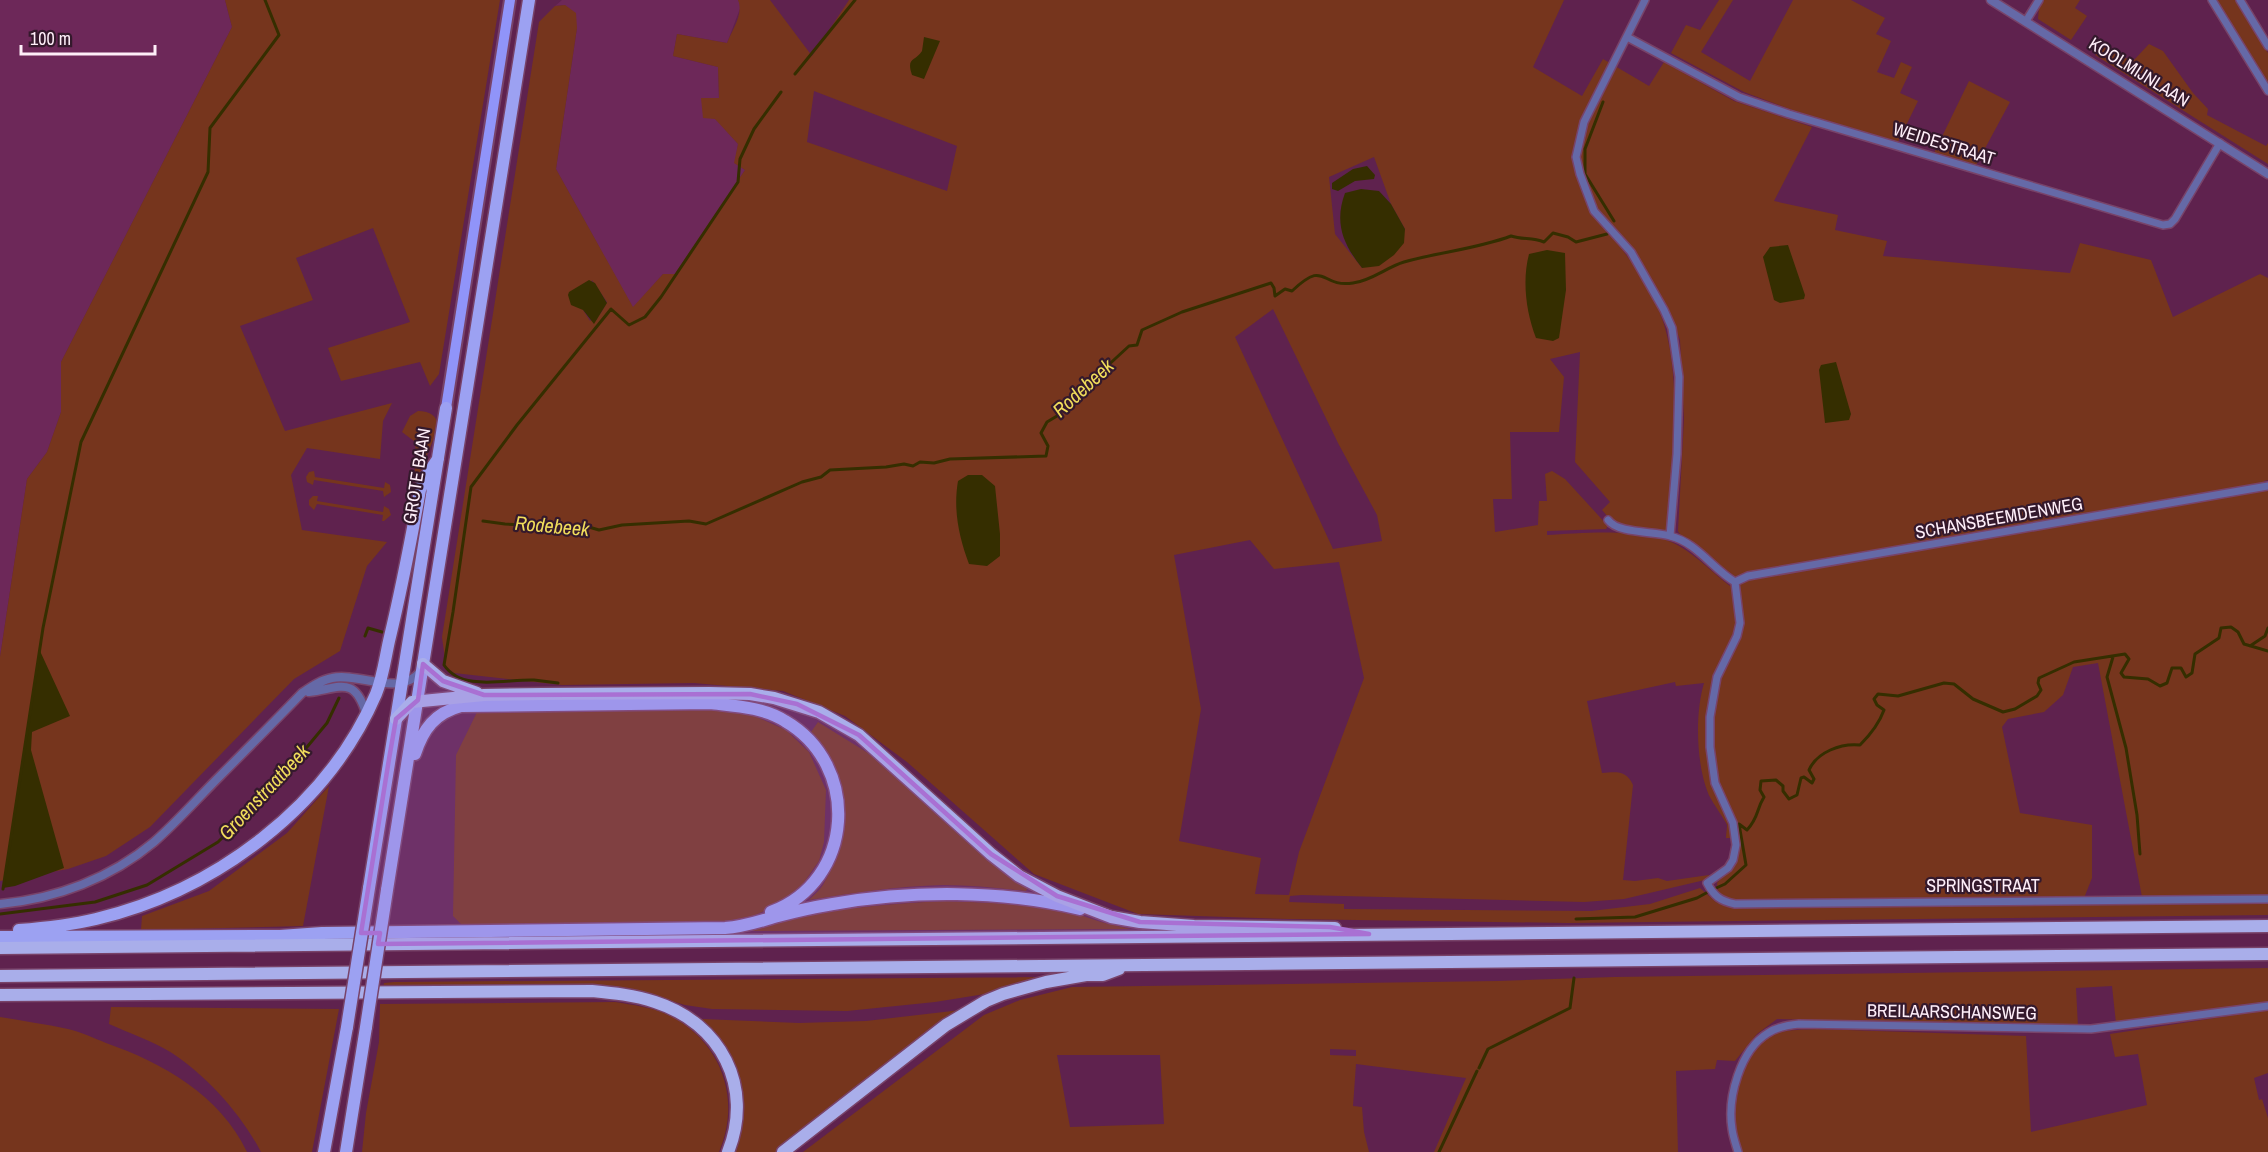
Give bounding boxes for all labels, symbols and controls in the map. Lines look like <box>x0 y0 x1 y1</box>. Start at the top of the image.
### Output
scale bar <box>21 18 154 56</box>
text: 100 m <box>30 26 71 51</box>
street label: KOOLMIJNLAAN <box>2084 31 2194 112</box>
street label: WEIDESTRAAT <box>1890 116 1998 171</box>
water label: Rodebeek <box>1046 352 1120 423</box>
street label: GROTE BAAN <box>397 426 436 526</box>
street label: SCHANSBEEMDENWEG <box>1913 490 2085 545</box>
water label: Rodebeek <box>514 509 591 542</box>
water label: Groenstraatbeek <box>212 737 316 846</box>
street label: SPRINGSTRAAT <box>1926 873 2040 898</box>
street label: BREILAARSCHANSWEG <box>1867 998 2037 1025</box>

